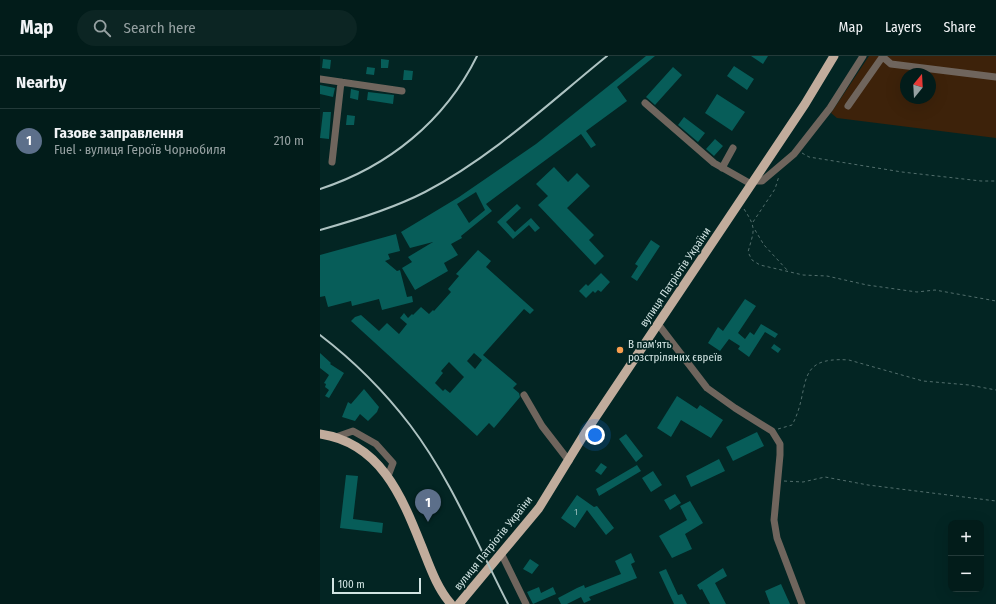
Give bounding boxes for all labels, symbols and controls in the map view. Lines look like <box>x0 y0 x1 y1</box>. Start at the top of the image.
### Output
search box <box>77 10 357 46</box>
text: Map <box>20 16 53 39</box>
icon: search <box>91 17 113 39</box>
text: Search here <box>123 19 196 37</box>
text: Map <box>839 19 863 36</box>
text: Layers <box>885 19 921 36</box>
text: Share <box>943 19 976 36</box>
north arrow <box>900 68 936 104</box>
text: Nearby <box>16 72 67 93</box>
text: Газове заправлення <box>54 124 184 142</box>
text: 1 <box>26 133 32 148</box>
text: 210 m <box>274 133 304 148</box>
text: Fuel · вулиця Героїв Чорнобиля <box>54 142 226 157</box>
street label: вулиця Патріотів України <box>637 225 714 330</box>
place label: В пам'ять розстріляних євреїв <box>628 338 722 364</box>
marker: В пам'ять розстріляних євреїв <box>615 345 625 355</box>
your location <box>585 425 605 445</box>
pin: 1 <box>415 489 441 522</box>
street label: вулиця Патріотів України <box>451 494 535 593</box>
house number: 1 <box>574 507 578 517</box>
map controls <box>948 520 984 592</box>
button: + <box>948 520 984 556</box>
button: − <box>948 556 984 592</box>
scale bar <box>332 576 421 595</box>
text: 100 m <box>338 578 365 591</box>

